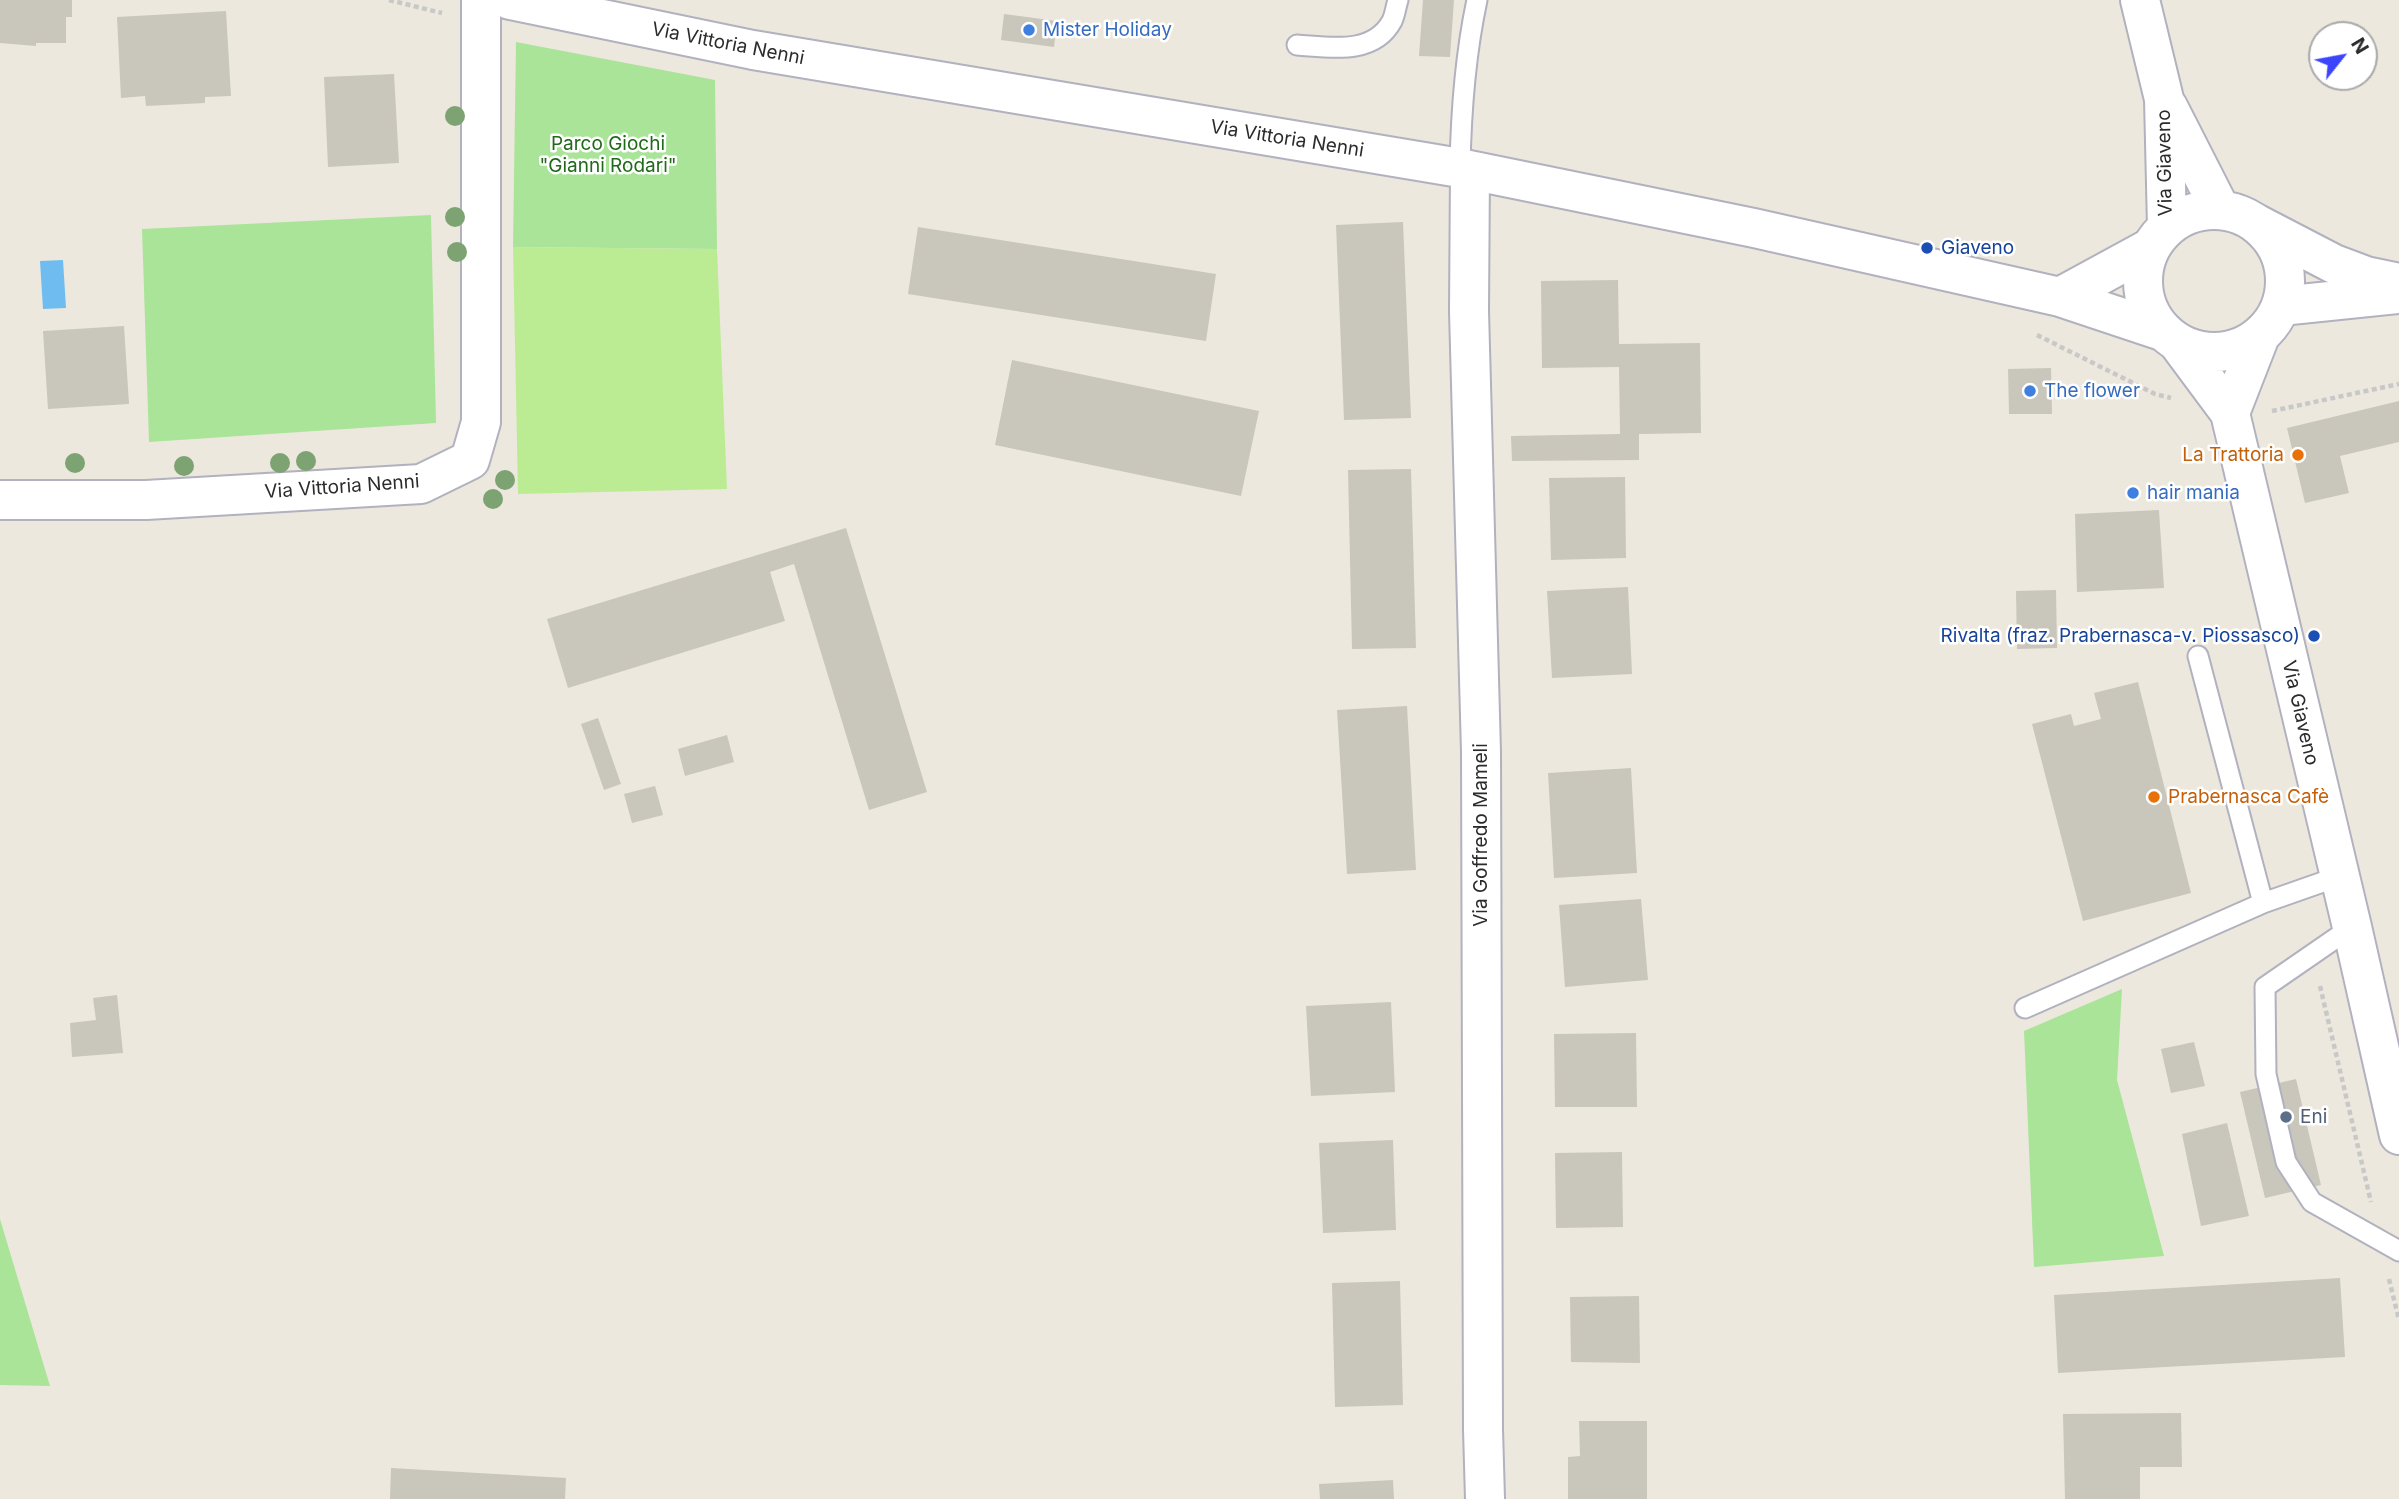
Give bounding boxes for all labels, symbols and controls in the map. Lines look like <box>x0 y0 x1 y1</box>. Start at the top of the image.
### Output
street label: Via Vittoria Nenni <box>650 18 806 70</box>
place label: Mister Holiday <box>1043 19 1172 41</box>
north arrow <box>2308 21 2378 91</box>
marker: Mister Holiday <box>1021 22 1037 38</box>
text: N <box>2346 34 2373 58</box>
street label: Via Giaveno <box>2153 109 2177 217</box>
street label: Via Vittoria Nenni <box>1209 116 1365 162</box>
park label: Parco Giochi "Gianni Rodari" <box>539 133 677 177</box>
place label: Giaveno <box>1941 237 2014 259</box>
marker: Giaveno <box>1919 240 1935 256</box>
place label: The flower <box>2044 380 2140 402</box>
marker: The flower <box>2022 383 2038 399</box>
place label: La Trattoria <box>2182 444 2284 466</box>
marker: La Trattoria <box>2290 447 2306 463</box>
street label: Via Vittoria Nenni <box>264 470 420 504</box>
place label: hair mania <box>2147 482 2240 504</box>
marker: hair mania <box>2125 485 2141 501</box>
place label: Rivalta (fraz. Prabernasca-v. Piossasco) <box>1941 625 2300 647</box>
marker: Rivalta (fraz. Prabernasca-v. Piossasco) <box>2306 628 2322 644</box>
street label: Via Giaveno <box>2277 658 2323 768</box>
street label: Via Goffredo Mameli <box>1470 743 1492 927</box>
place label: Prabernasca Cafè <box>2168 786 2329 808</box>
marker: Prabernasca Cafè <box>2146 789 2162 805</box>
place label: Eni <box>2300 1106 2327 1128</box>
marker: Eni <box>2278 1109 2294 1125</box>

